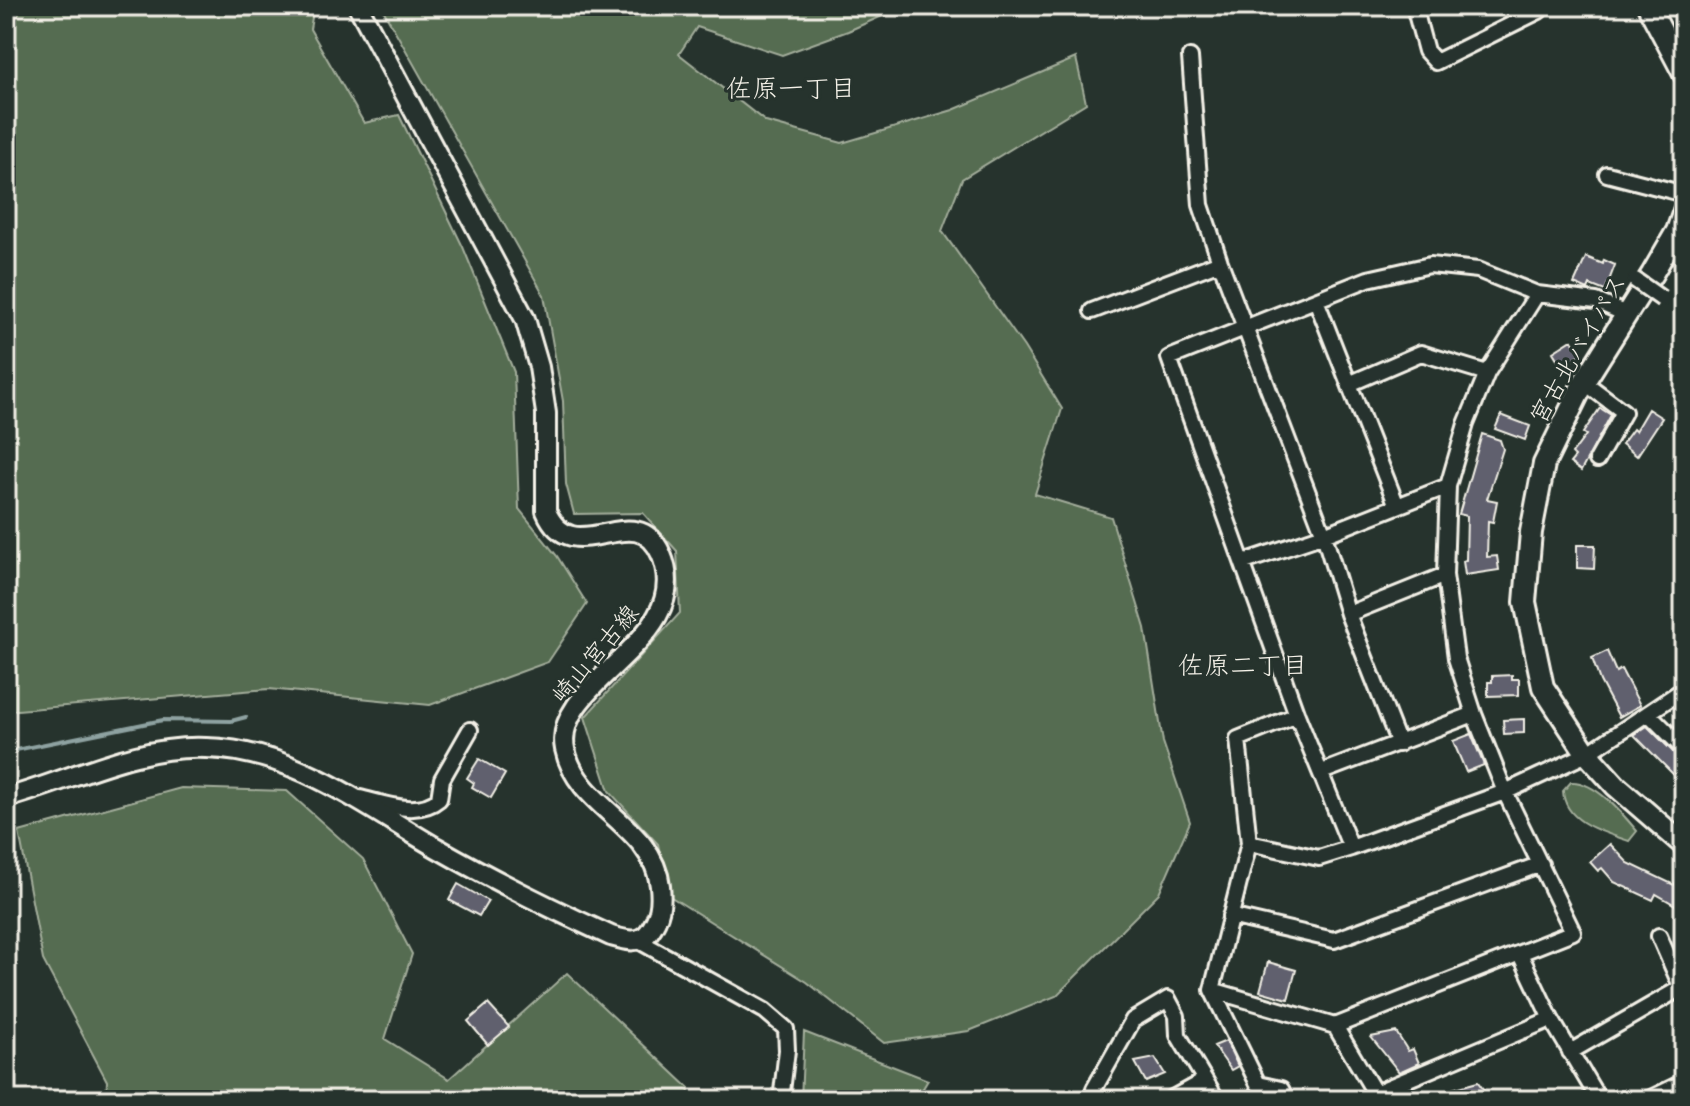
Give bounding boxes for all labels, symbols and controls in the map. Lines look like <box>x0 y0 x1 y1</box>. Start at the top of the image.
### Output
district label: 佐原一丁目 <box>726 73 856 110</box>
street label: 宮古北バイパス <box>1524 269 1637 432</box>
street label: 崎山宮古線 <box>546 599 649 713</box>
district label: 佐原二丁目 <box>1178 650 1308 687</box>

